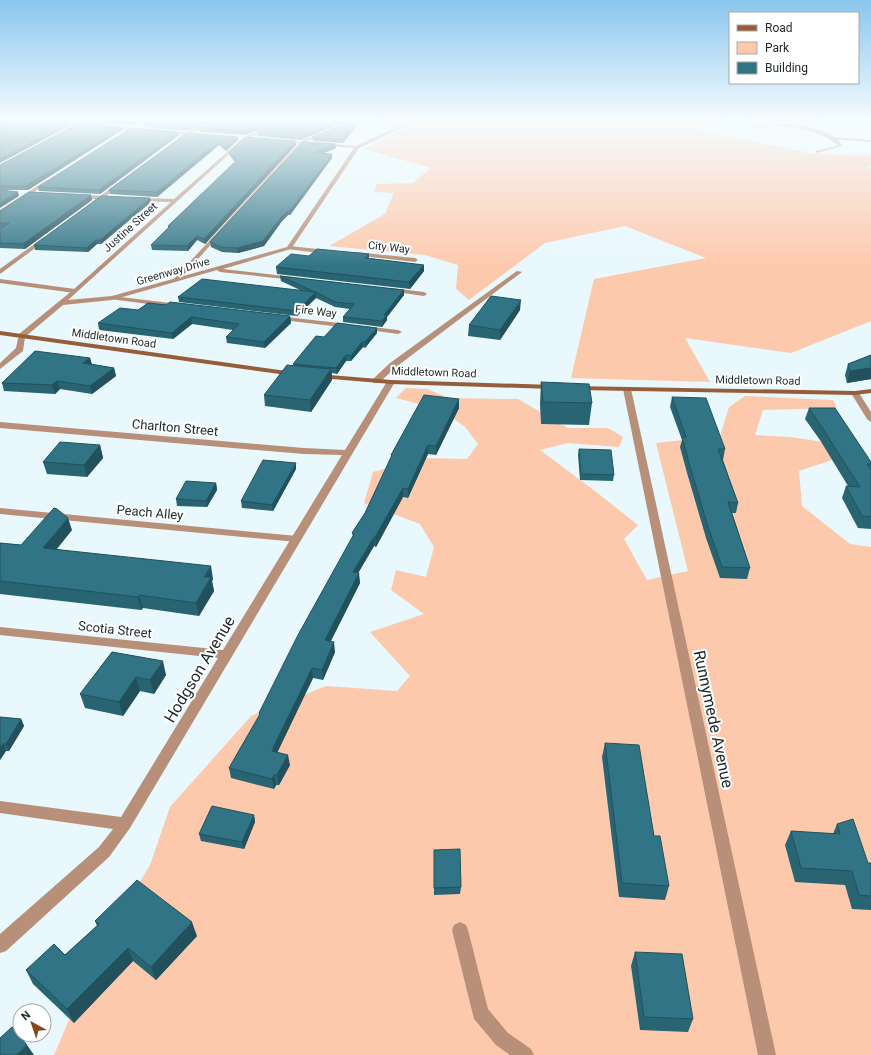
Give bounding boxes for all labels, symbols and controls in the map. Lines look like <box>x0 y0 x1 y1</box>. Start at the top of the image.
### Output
legend <box>729 12 859 84</box>
text: Road <box>765 21 793 35</box>
text: Park <box>765 41 790 55</box>
text: Building <box>765 61 808 75</box>
street label: Justine Street <box>101 200 160 255</box>
street label: City Way <box>367 239 411 256</box>
street label: Greenway Drive <box>135 255 211 288</box>
street label: Fire Way <box>294 303 338 321</box>
street label: Middletown Road <box>71 326 157 351</box>
street label: Middletown Road <box>391 365 477 380</box>
street label: Middletown Road <box>715 373 801 388</box>
street label: Charlton Street <box>131 416 219 439</box>
street label: Peach Alley <box>116 502 184 523</box>
street label: Hodgson Avenue <box>160 612 239 726</box>
street label: Scotia Street <box>77 618 153 641</box>
street label: Runnymede Avenue <box>690 649 737 790</box>
north arrow <box>12 1003 52 1043</box>
text: N <box>19 1008 33 1023</box>

